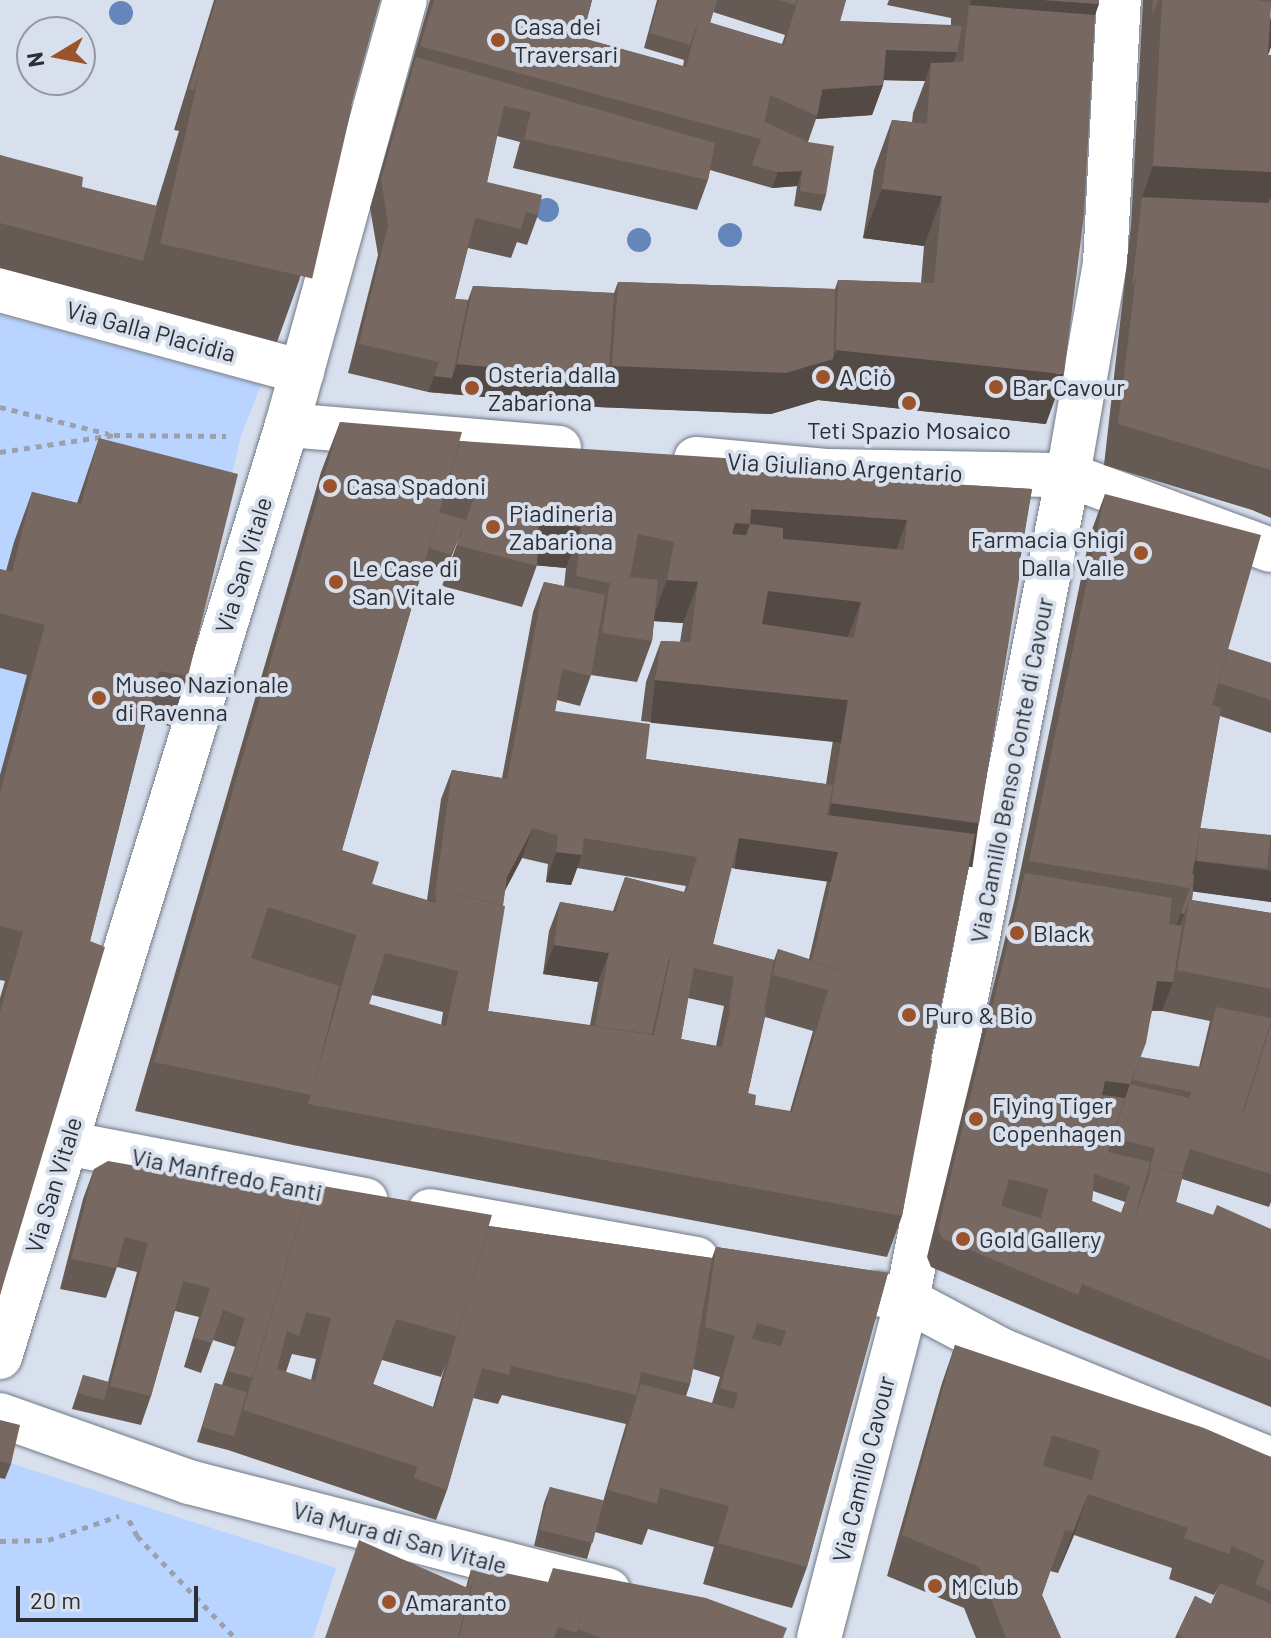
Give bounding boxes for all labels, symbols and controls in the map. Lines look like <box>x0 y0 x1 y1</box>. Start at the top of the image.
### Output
place label: Casa dei Traversari <box>514 12 618 68</box>
north arrow <box>16 16 96 96</box>
marker: Casa dei Traversari <box>489 31 507 49</box>
text: N <box>20 50 48 69</box>
street label: Via Galla Placidia <box>63 295 239 367</box>
place label: Osteria dalla Zabariona <box>488 360 616 416</box>
place label: A Ciò <box>839 363 892 391</box>
marker: A Ciò <box>814 368 832 386</box>
place label: Bar Cavour <box>1012 373 1125 401</box>
marker: Bar Cavour <box>987 378 1005 396</box>
marker: Osteria dalla Zabariona <box>463 379 481 397</box>
marker: Teti Spazio Mosaico <box>900 394 918 412</box>
place label: Teti Spazio Mosaico <box>807 416 1011 444</box>
street label: Via Giuliano Argentario <box>726 446 964 488</box>
place label: Casa Spadoni <box>346 472 486 500</box>
marker: Casa Spadoni <box>321 477 339 495</box>
street label: Via San Vitale <box>209 493 277 637</box>
place label: Piadineria Zabariona <box>509 499 613 555</box>
marker: Piadineria Zabariona <box>484 518 502 536</box>
place label: Farmacia Ghigi Dalla Valle <box>971 525 1125 581</box>
marker: Farmacia Ghigi Dalla Valle <box>1132 544 1150 562</box>
place label: Le Case di San Vitale <box>352 554 458 610</box>
marker: Le Case di San Vitale <box>327 573 345 591</box>
street label: Via Camillo Benso Conte di Cavour <box>963 595 1059 945</box>
place label: Museo Nazionale di Ravenna <box>115 670 289 726</box>
marker: Museo Nazionale di Ravenna <box>90 689 108 707</box>
place label: Black <box>1033 919 1090 947</box>
marker: Black <box>1008 924 1026 942</box>
place label: Puro & Bio <box>925 1001 1033 1029</box>
marker: Puro & Bio <box>900 1006 918 1024</box>
place label: Flying Tiger Copenhagen <box>992 1091 1122 1147</box>
marker: Flying Tiger Copenhagen <box>967 1110 985 1128</box>
street label: Via San Vitale <box>19 1113 87 1257</box>
street label: Via Manfredo Fanti <box>129 1141 325 1207</box>
place label: Gold Gallery <box>979 1225 1101 1253</box>
marker: Gold Gallery <box>954 1230 972 1248</box>
street label: Via Camillo Cavour <box>826 1373 900 1565</box>
street label: Via Mura di San Vitale <box>290 1495 510 1579</box>
scale bar <box>20 1570 202 1620</box>
place label: M Club <box>951 1572 1019 1600</box>
marker: M Club <box>926 1577 944 1595</box>
text: 20 m <box>30 1585 81 1614</box>
place label: Amaranto <box>405 1588 507 1616</box>
marker: Amaranto <box>380 1593 398 1611</box>

